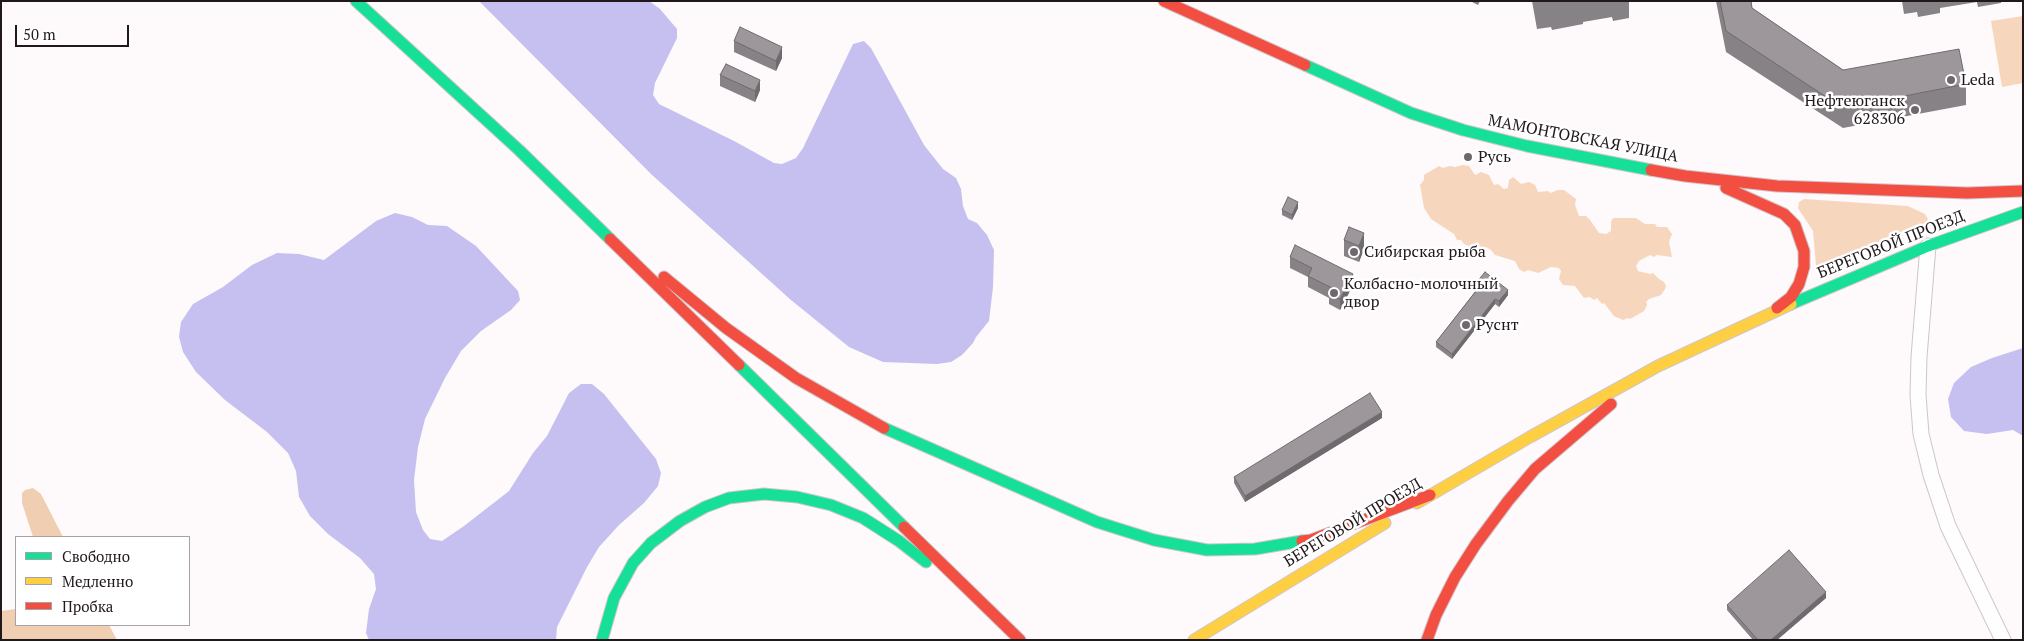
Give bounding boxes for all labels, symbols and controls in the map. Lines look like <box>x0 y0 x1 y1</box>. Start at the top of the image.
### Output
scale bar <box>18 15 131 47</box>
text: 50 m <box>23 24 56 44</box>
place label: Leda <box>1961 70 1995 90</box>
marker: Leda <box>1945 74 1957 86</box>
place label: Нефтеюганск 628306 <box>1805 91 1905 129</box>
marker: Нефтеюганск 628306 <box>1909 104 1921 116</box>
street label: МАМОНТОВСКАЯ УЛИЦА <box>1486 111 1680 167</box>
place label: Русь <box>1478 147 1511 167</box>
marker: Русь <box>1462 151 1474 163</box>
street label: БЕРЕГОВОЙ ПРОЕЗД <box>1815 207 1967 283</box>
place label: Сибирская рыба <box>1364 242 1486 262</box>
marker: Сибирская рыба <box>1348 246 1360 258</box>
place label: Колбасно-молочный двор <box>1344 274 1498 312</box>
marker: Колбасно-молочный двор <box>1328 287 1340 299</box>
place label: Руснт <box>1476 315 1519 335</box>
marker: Руснт <box>1460 319 1472 331</box>
street label: БЕРЕГОВОЙ ПРОЕЗД <box>1281 474 1425 572</box>
legend <box>15 536 190 626</box>
text: Свободно <box>62 546 130 566</box>
text: Медленно <box>62 571 133 591</box>
text: Пробка <box>62 596 113 616</box>

